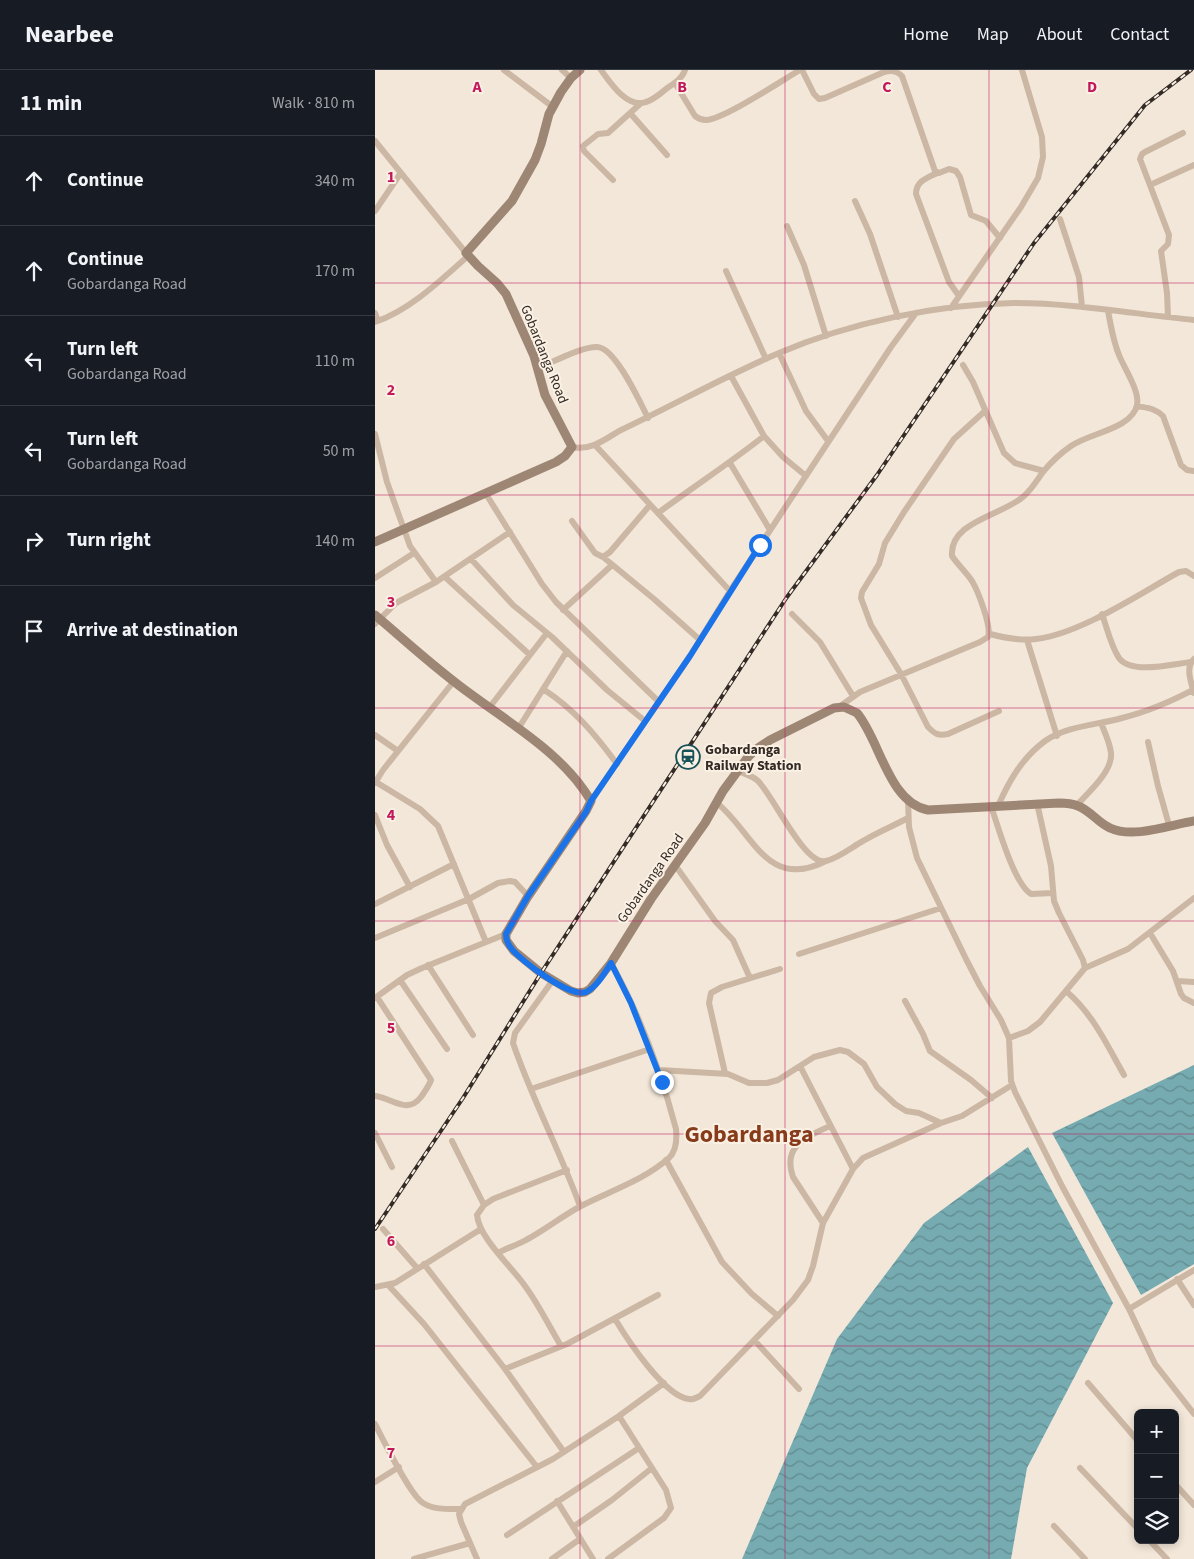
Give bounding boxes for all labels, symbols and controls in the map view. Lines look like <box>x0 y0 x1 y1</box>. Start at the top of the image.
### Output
text: Nearbee <box>25 17 114 52</box>
text: Home <box>903 22 949 47</box>
text: Map <box>977 22 1009 47</box>
text: About <box>1037 22 1082 47</box>
text: Contact <box>1110 22 1169 47</box>
text: A <box>471 76 482 98</box>
text: B <box>677 76 687 98</box>
text: C <box>882 76 892 98</box>
text: D <box>1087 76 1097 98</box>
text: 11 min <box>20 88 82 118</box>
text: Walk · 810 m <box>272 92 355 114</box>
text: 1 <box>387 166 395 188</box>
icon: ahead <box>20 167 48 195</box>
text: Continue <box>67 167 144 194</box>
text: 340 m <box>315 170 355 192</box>
text: Continue <box>67 246 144 273</box>
icon: ahead <box>20 257 48 285</box>
text: 170 m <box>315 260 355 282</box>
text: Gobardanga Road <box>67 273 187 295</box>
street label: Gobardanga Road <box>515 302 573 407</box>
text: Turn left <box>67 336 138 363</box>
icon: left <box>20 347 48 375</box>
text: 110 m <box>315 350 355 372</box>
text: Gobardanga Road <box>67 363 187 385</box>
text: 2 <box>387 379 395 401</box>
text: Turn left <box>67 426 138 453</box>
icon: left <box>20 437 48 465</box>
text: 50 m <box>323 440 355 462</box>
text: Gobardanga Road <box>67 453 187 475</box>
icon: right <box>20 527 48 555</box>
text: Turn right <box>67 527 151 554</box>
text: 140 m <box>315 530 355 552</box>
route start <box>749 534 772 557</box>
text: 3 <box>387 591 395 613</box>
icon: arrive <box>20 617 48 645</box>
text: Arrive at destination <box>67 617 238 644</box>
place label: Gobardanga Railway Station <box>705 740 802 776</box>
station icon: Gobardanga Railway Station <box>675 744 701 770</box>
text: 4 <box>387 804 396 826</box>
street label: Gobardanga Road <box>613 830 689 927</box>
text: 5 <box>387 1017 395 1039</box>
route end <box>651 1071 674 1094</box>
district label: Gobardanga <box>684 1117 814 1152</box>
text: 6 <box>387 1230 395 1252</box>
map controls <box>1134 1409 1179 1544</box>
button: + <box>1134 1409 1179 1454</box>
text: 7 <box>387 1442 395 1464</box>
button: − <box>1134 1454 1179 1499</box>
button: layers <box>1134 1499 1179 1544</box>

